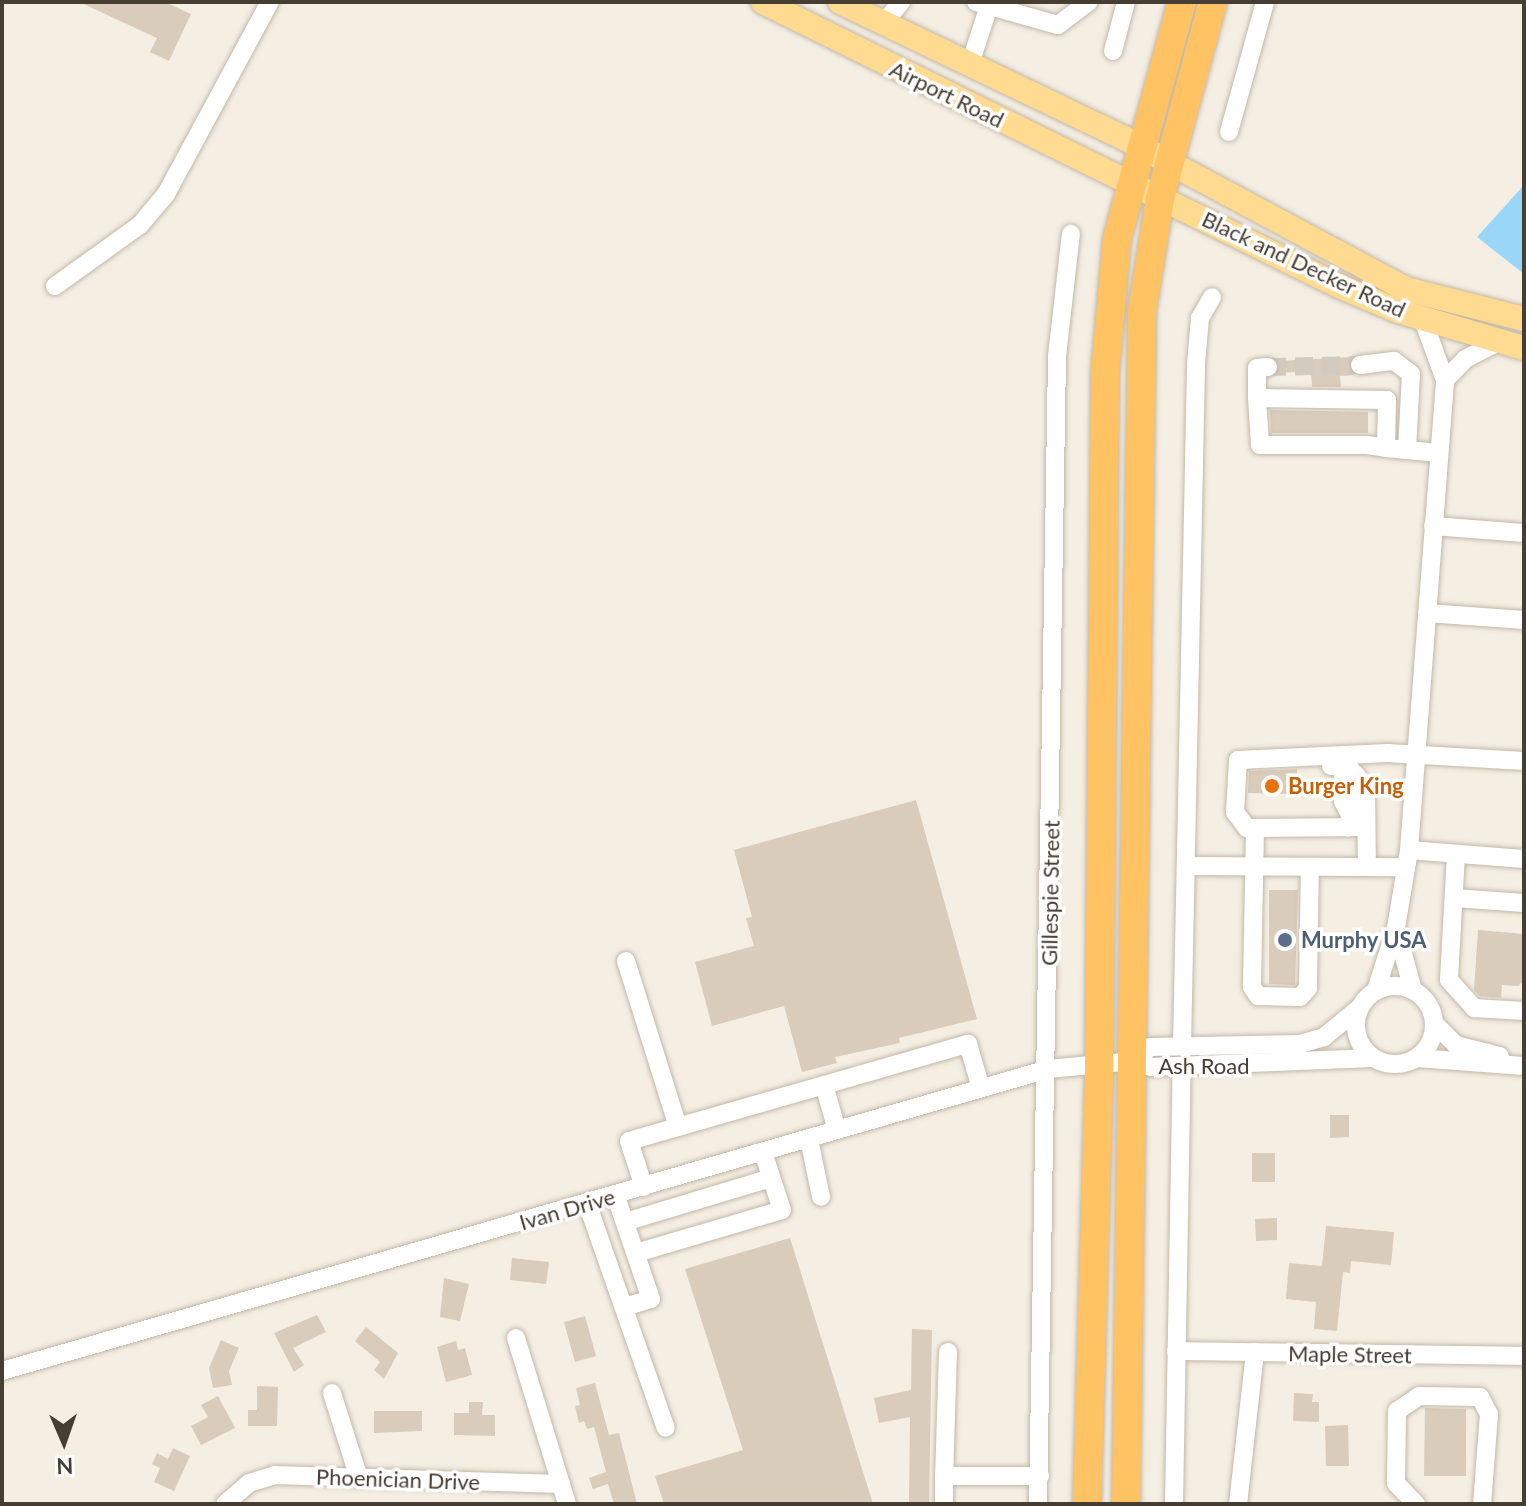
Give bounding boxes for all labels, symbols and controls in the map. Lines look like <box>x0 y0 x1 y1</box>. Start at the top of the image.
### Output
street label: Airport Road <box>886 55 1008 133</box>
street label: Black and Decker Road <box>1198 205 1410 323</box>
place label: Burger King <box>1288 773 1404 799</box>
marker: Burger King <box>1263 777 1281 795</box>
street label: Gillespie Street <box>1036 820 1064 966</box>
place label: Murphy USA <box>1301 927 1427 953</box>
marker: Murphy USA <box>1276 931 1294 949</box>
street label: Ash Road <box>1158 1053 1250 1079</box>
street label: Ivan Drive <box>516 1183 618 1235</box>
street label: Maple Street <box>1288 1340 1412 1368</box>
north arrow <box>24 1402 104 1482</box>
text: N <box>56 1453 74 1480</box>
street label: Phoenician Drive <box>316 1463 480 1495</box>

